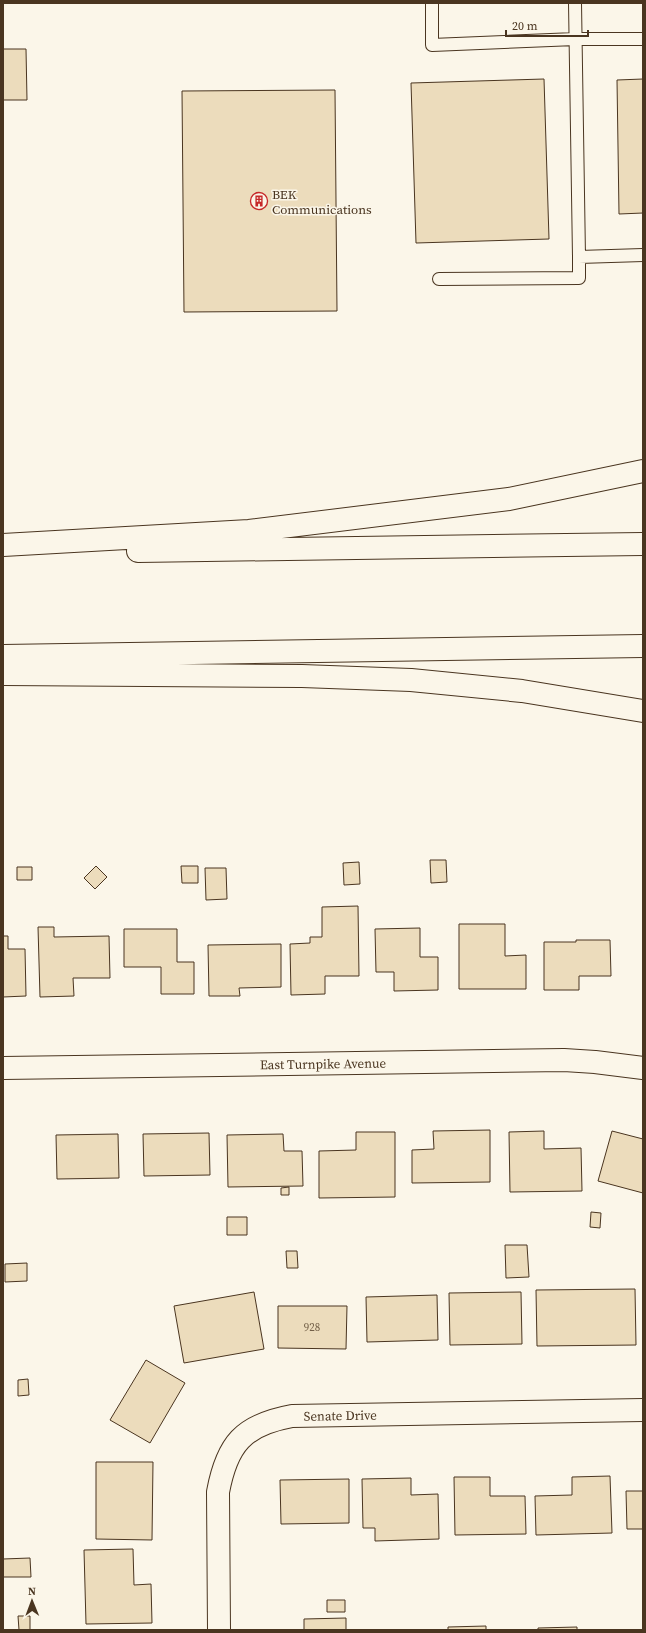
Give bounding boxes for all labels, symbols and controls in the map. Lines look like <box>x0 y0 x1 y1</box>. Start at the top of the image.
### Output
scale bar <box>506 12 588 38</box>
text: 20 m <box>512 18 538 34</box>
place label: BEK Communications <box>272 186 372 218</box>
building icon: BEK Communications <box>249 191 269 211</box>
street label: East Turnpike Avenue <box>260 1055 387 1073</box>
house number: 928 <box>304 1320 320 1335</box>
street label: Senate Drive <box>304 1407 377 1425</box>
north arrow <box>12 1581 52 1621</box>
text: N <box>28 1584 36 1599</box>

